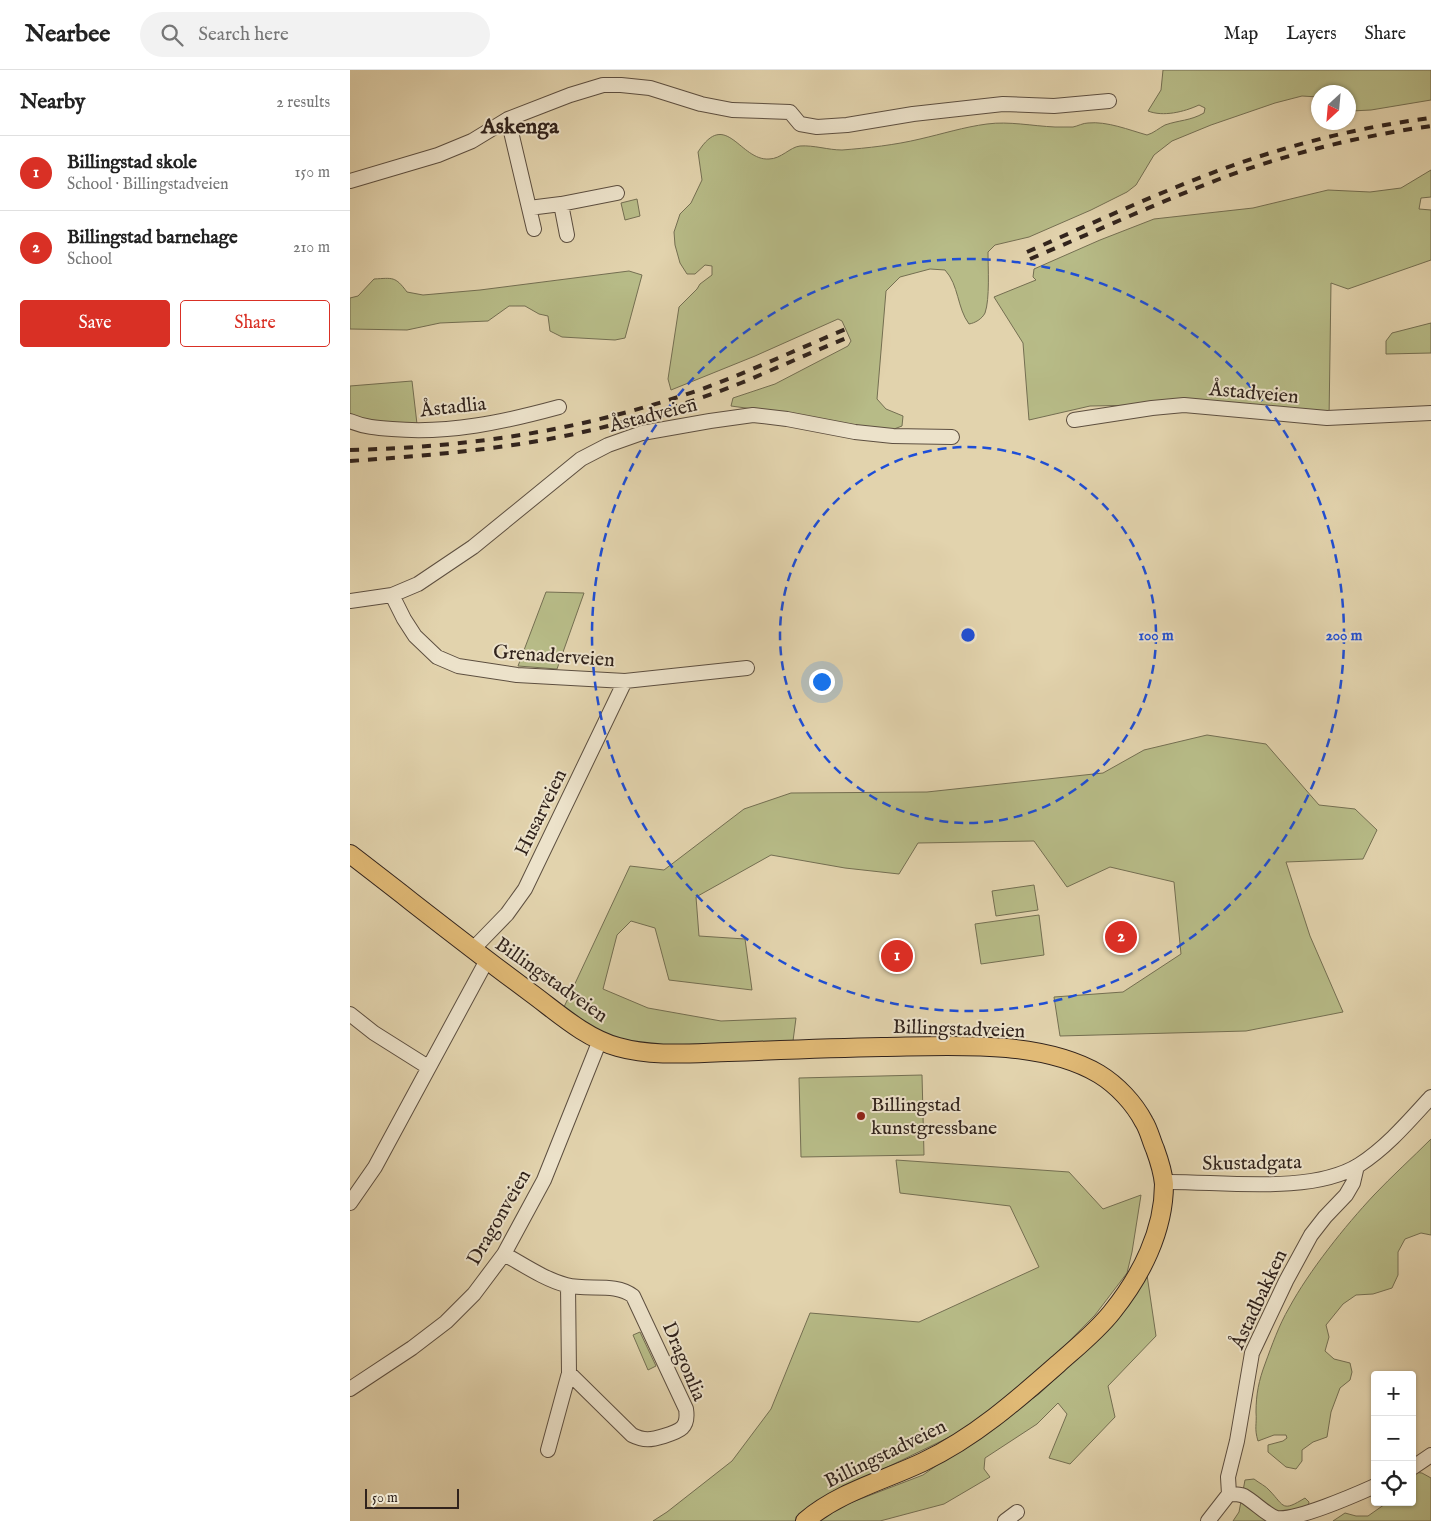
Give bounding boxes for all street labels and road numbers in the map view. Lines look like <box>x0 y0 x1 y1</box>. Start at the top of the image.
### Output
street label: Åstadveien <box>1207 377 1300 410</box>
street label: Åstadlia <box>418 392 488 423</box>
street label: Åstadveien <box>606 392 700 439</box>
street label: Grenaderveien <box>492 640 616 673</box>
street label: Husarveien <box>510 765 573 860</box>
street label: Billingstadveien <box>490 932 613 1029</box>
street label: Billingstadveien <box>892 1015 1026 1044</box>
street label: Skustadgata <box>1202 1150 1302 1177</box>
street label: Dragonveien <box>462 1165 537 1270</box>
street label: Åstadbakken <box>1225 1245 1293 1354</box>
street label: Dragonlia <box>656 1318 712 1405</box>
street label: Billingstadveien <box>821 1414 951 1495</box>

